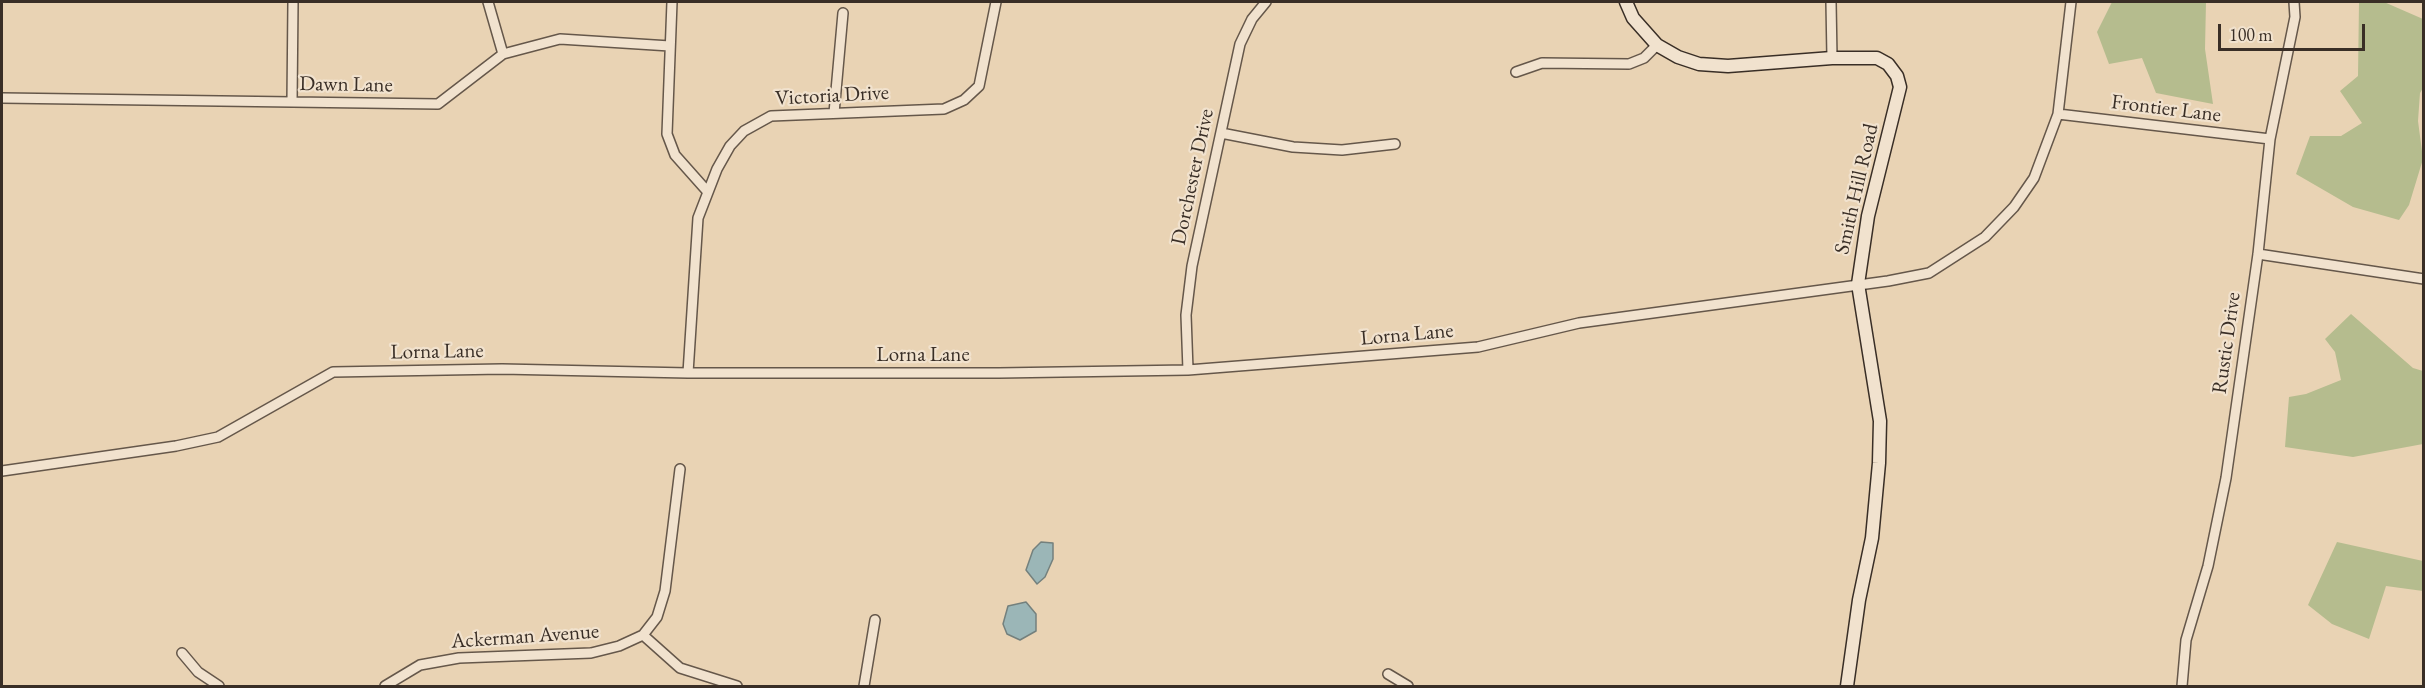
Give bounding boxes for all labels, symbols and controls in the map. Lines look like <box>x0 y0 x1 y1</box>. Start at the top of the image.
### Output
scale bar <box>2221 12 2368 50</box>
text: 100 m <box>2229 23 2273 46</box>
street label: Dawn Lane <box>299 72 393 98</box>
street label: Victoria Drive <box>774 80 890 112</box>
street label: Frontier Lane <box>2110 90 2222 128</box>
street label: Dorchester Drive <box>1166 107 1220 247</box>
street label: Smith Hill Road <box>1830 121 1884 257</box>
street label: Rustic Drive <box>2207 291 2247 395</box>
street label: Lorna Lane <box>1359 318 1455 352</box>
street label: Lorna Lane <box>390 339 484 365</box>
street label: Lorna Lane <box>876 342 970 368</box>
street label: Ackerman Avenue <box>450 619 600 655</box>

